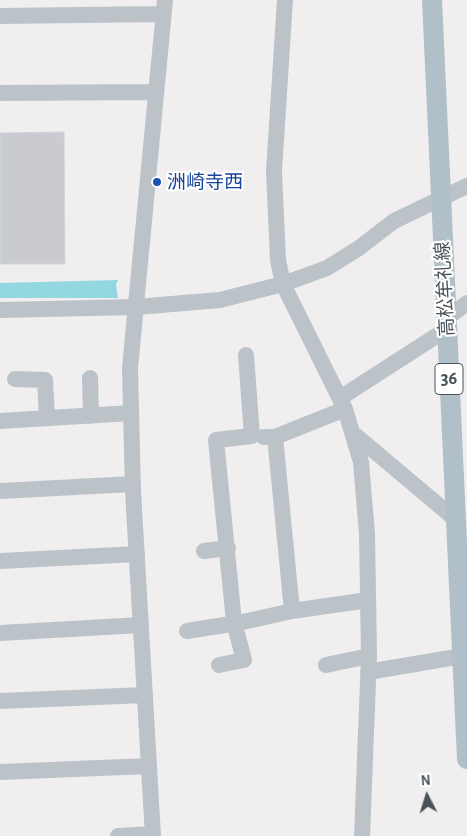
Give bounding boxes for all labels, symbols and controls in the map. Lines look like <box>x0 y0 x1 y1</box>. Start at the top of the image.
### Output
place label: 洲崎寺西 <box>167 171 243 193</box>
marker: 洲崎寺西 <box>151 176 163 188</box>
street label: 高松牟礼線 <box>431 241 459 337</box>
road number: 36 <box>435 364 463 394</box>
north arrow <box>402 771 452 821</box>
text: N <box>420 774 431 788</box>

